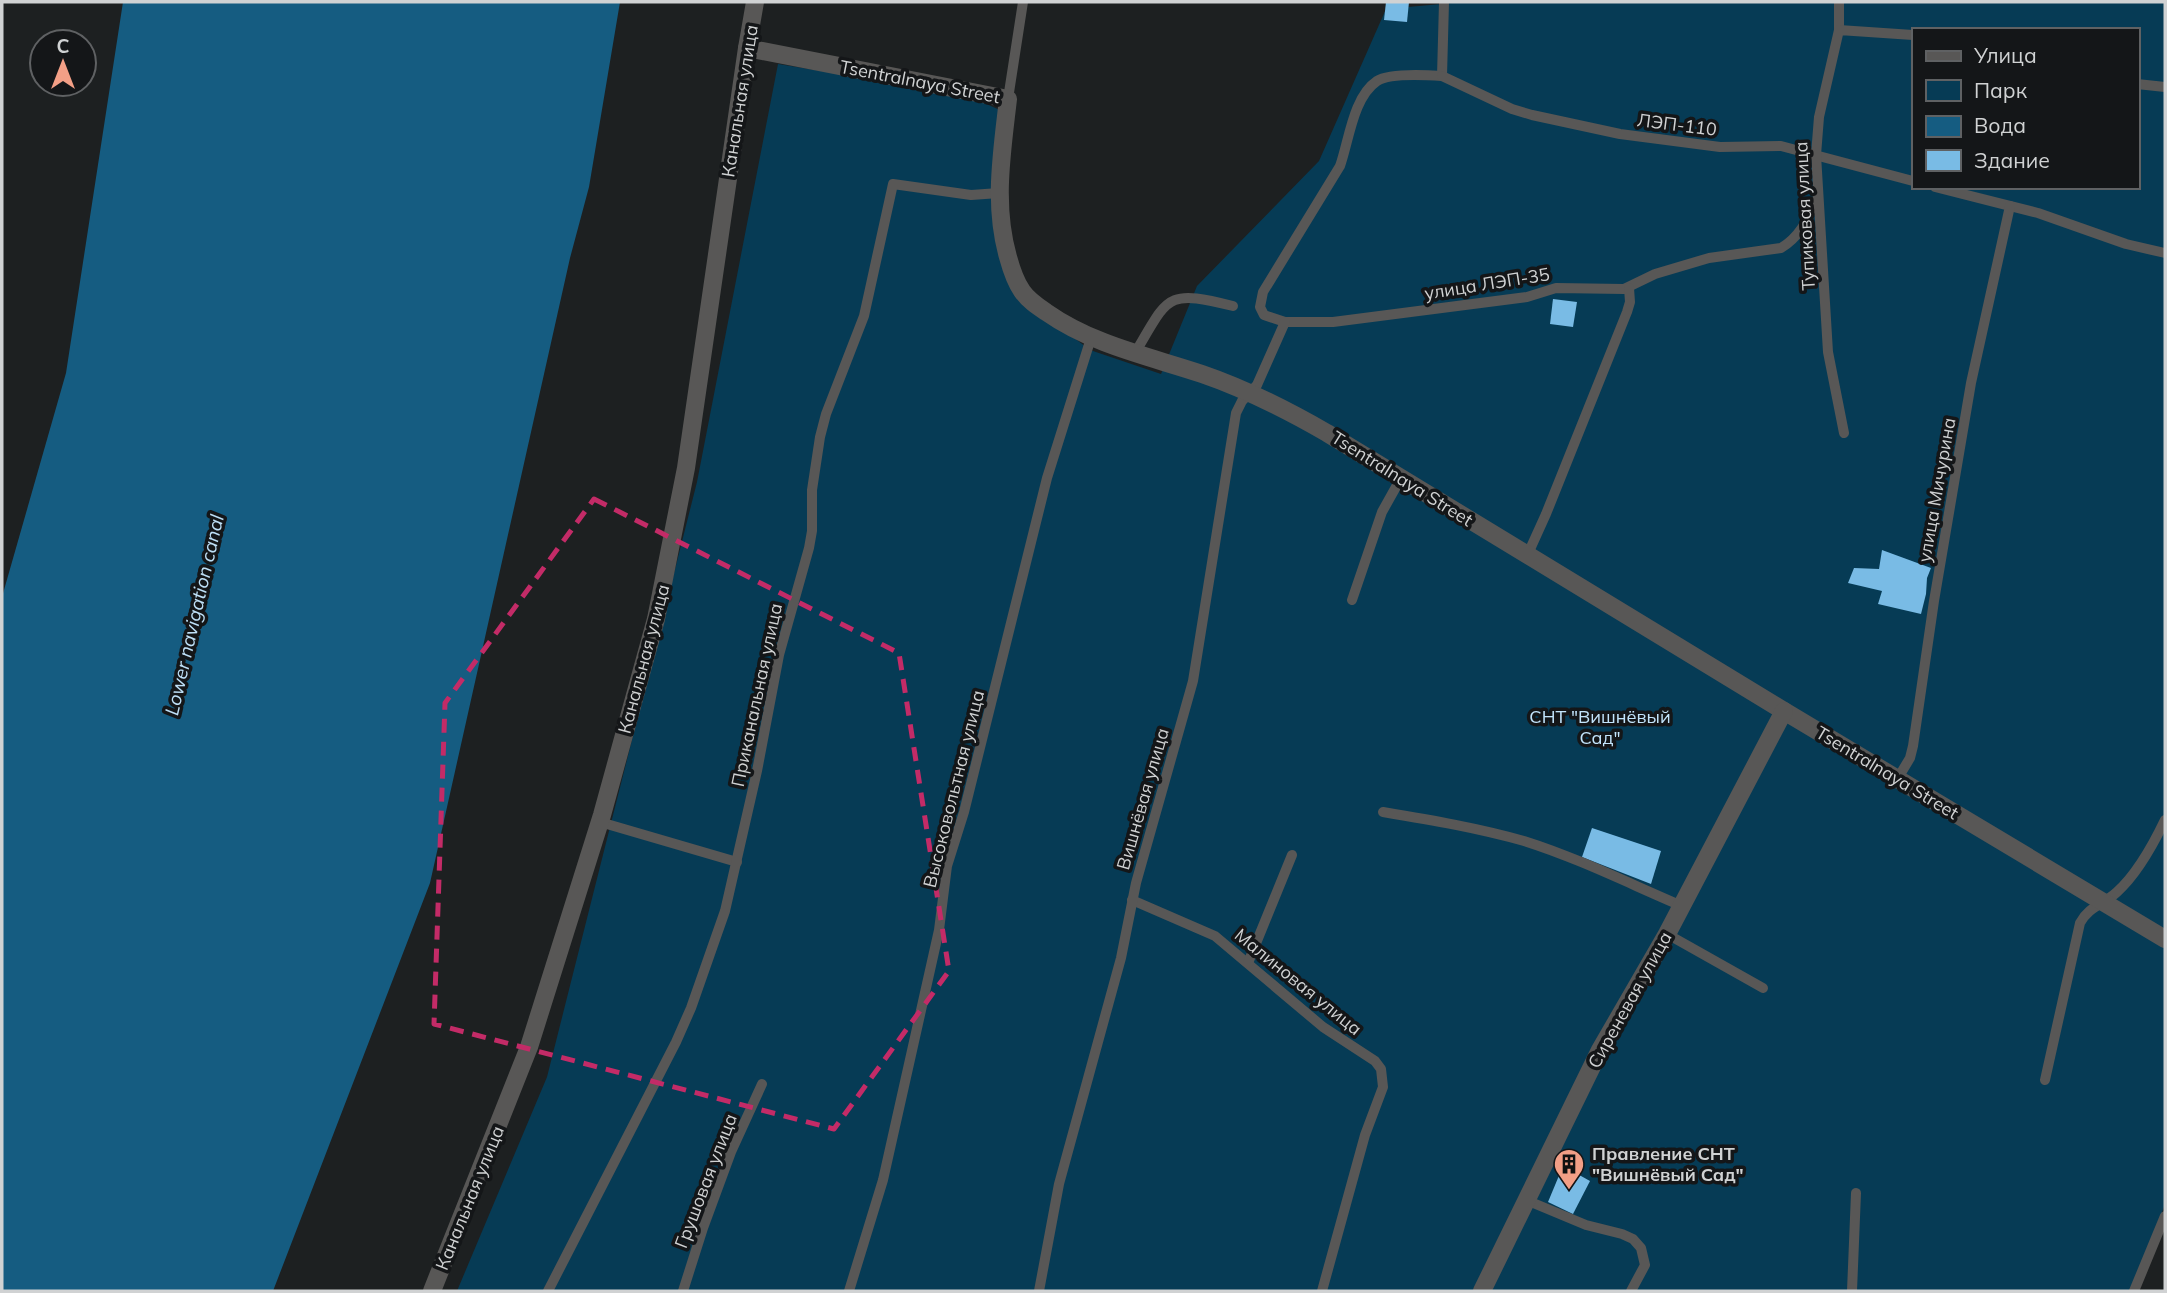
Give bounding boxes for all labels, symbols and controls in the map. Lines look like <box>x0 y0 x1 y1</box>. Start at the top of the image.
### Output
street label: Канальная улица <box>716 23 763 179</box>
north arrow <box>28 28 98 98</box>
legend <box>1912 28 2139 189</box>
text: С <box>56 34 70 58</box>
text: Улица <box>1973 42 2037 68</box>
street label: Tsentralnaya Street <box>838 55 1002 108</box>
text: Парк <box>1974 77 2028 103</box>
street label: ЛЭП-110 <box>1636 108 1718 141</box>
text: Вода <box>1974 112 2026 138</box>
street label: Тупиковая улица <box>1789 141 1820 291</box>
text: Здание <box>1974 147 2050 173</box>
street label: улица ЛЭП-35 <box>1423 262 1551 305</box>
street label: улица Мичурина <box>1912 416 1961 564</box>
street label: Tsentralnaya Street <box>1327 426 1477 531</box>
water label: Lower navigation canal <box>159 512 229 718</box>
street label: Канальная улица <box>613 582 675 736</box>
street label: Приканальная улица <box>726 601 787 789</box>
street label: Высоковольтная улица <box>918 688 989 890</box>
park label: СНТ "Вишнёвый Сад" <box>1529 705 1671 749</box>
street label: Tsentralnaya Street <box>1812 721 1963 824</box>
street label: Вишнёвая улица <box>1111 725 1174 872</box>
street label: Малиновая улица <box>1230 923 1367 1040</box>
street label: Сиреневая улица <box>1582 927 1677 1072</box>
street label: Грушовая улица <box>669 1110 742 1251</box>
street label: Канальная улица <box>430 1122 509 1273</box>
place label: Правление СНТ "Вишнёвый Сад" <box>1592 1142 1744 1186</box>
building icon: Правление СНТ "Вишнёвый Сад" <box>1552 1147 1586 1191</box>

